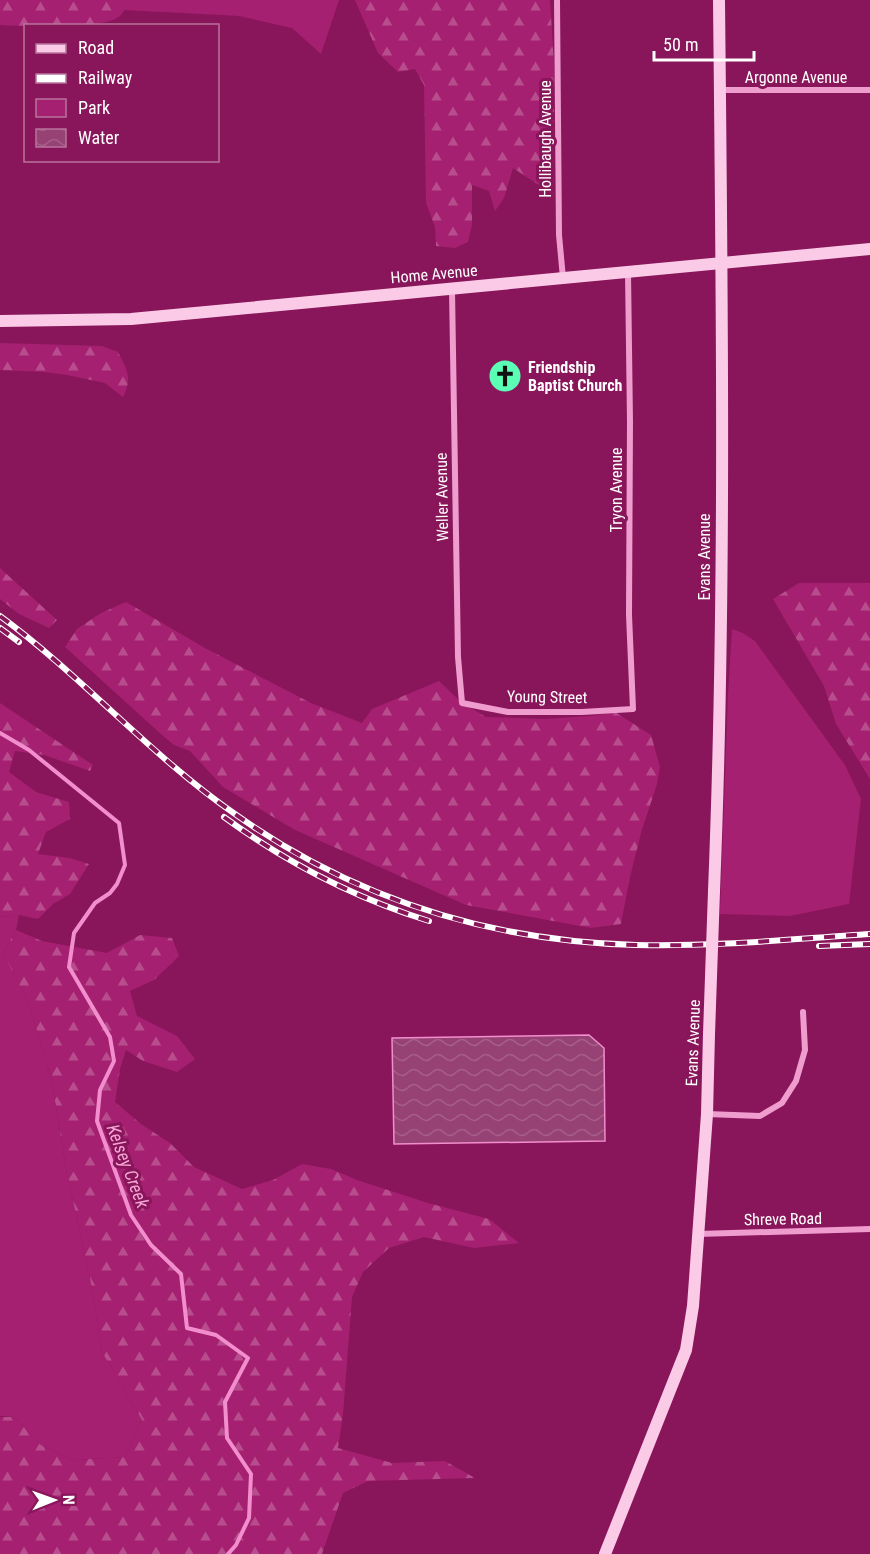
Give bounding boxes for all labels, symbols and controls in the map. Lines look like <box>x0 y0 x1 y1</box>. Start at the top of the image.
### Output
legend <box>24 24 219 162</box>
scale bar <box>654 24 754 62</box>
text: 50 m <box>663 34 698 55</box>
text: Road <box>78 37 114 58</box>
text: Railway <box>78 67 133 88</box>
street label: Argonne Avenue <box>745 68 847 87</box>
street label: Hollibaugh Avenue <box>536 80 555 198</box>
text: Park <box>78 97 110 118</box>
text: Water <box>78 127 120 148</box>
street label: Home Avenue <box>390 261 478 287</box>
church icon: Friendship Baptist Church <box>487 358 523 394</box>
place label: Friendship Baptist Church <box>528 358 623 395</box>
street label: Tryon Avenue <box>607 448 626 532</box>
street label: Weller Avenue <box>432 452 452 542</box>
street label: Evans Avenue <box>695 514 714 600</box>
street label: Young Street <box>507 687 588 707</box>
street label: Evans Avenue <box>682 999 704 1087</box>
water label: Kelsey Creek <box>102 1121 154 1212</box>
street label: Shreve Road <box>744 1209 822 1229</box>
north arrow <box>24 1470 84 1530</box>
text: N <box>59 1495 78 1505</box>

